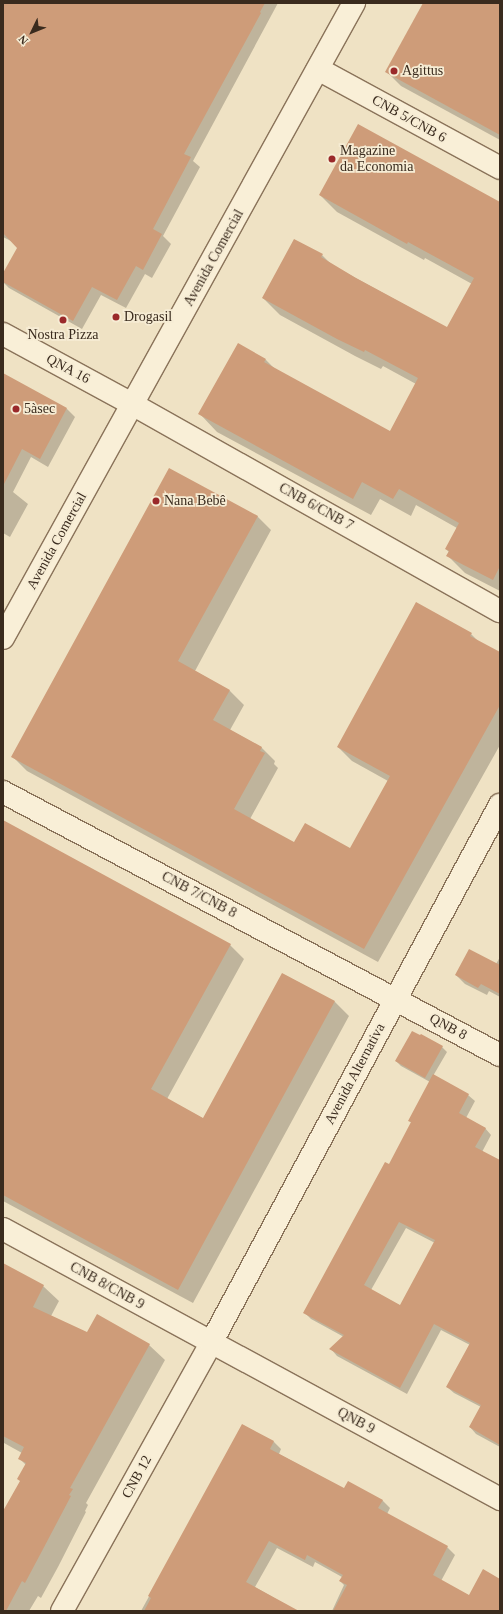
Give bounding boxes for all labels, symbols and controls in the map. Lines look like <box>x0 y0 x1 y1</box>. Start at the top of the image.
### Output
north arrow <box>12 12 52 52</box>
text: N <box>16 33 30 47</box>
place label: Agittus <box>402 63 443 79</box>
marker: Agittus <box>389 66 399 76</box>
street label: CNB 5/CNB 6 <box>369 92 449 146</box>
place label: Magazine da Economia <box>340 143 413 176</box>
marker: Magazine da Economia <box>327 154 337 164</box>
street label: Avenida Comercial <box>180 207 248 309</box>
place label: Drogasil <box>124 309 172 325</box>
marker: Drogasil <box>111 312 121 322</box>
marker: Nostra Pizza <box>58 315 68 325</box>
place label: Nostra Pizza <box>27 327 99 343</box>
street label: QNA 16 <box>43 350 93 388</box>
place label: 5àsec <box>24 401 55 417</box>
marker: 5àsec <box>11 404 21 414</box>
street label: CNB 6/CNB 7 <box>276 480 356 534</box>
street label: Avenida Comercial <box>23 490 91 592</box>
place label: Nana Bebê <box>164 493 226 509</box>
marker: Nana Bebê <box>151 496 161 506</box>
street label: CNB 7/CNB 8 <box>159 868 239 922</box>
street label: QNB 8 <box>426 1010 470 1044</box>
street label: Avenida Alternativa <box>321 1020 389 1128</box>
street label: CNB 8/CNB 9 <box>67 1259 147 1313</box>
street label: QNB 9 <box>334 1404 378 1438</box>
street label: CNB 12 <box>118 1453 156 1501</box>

